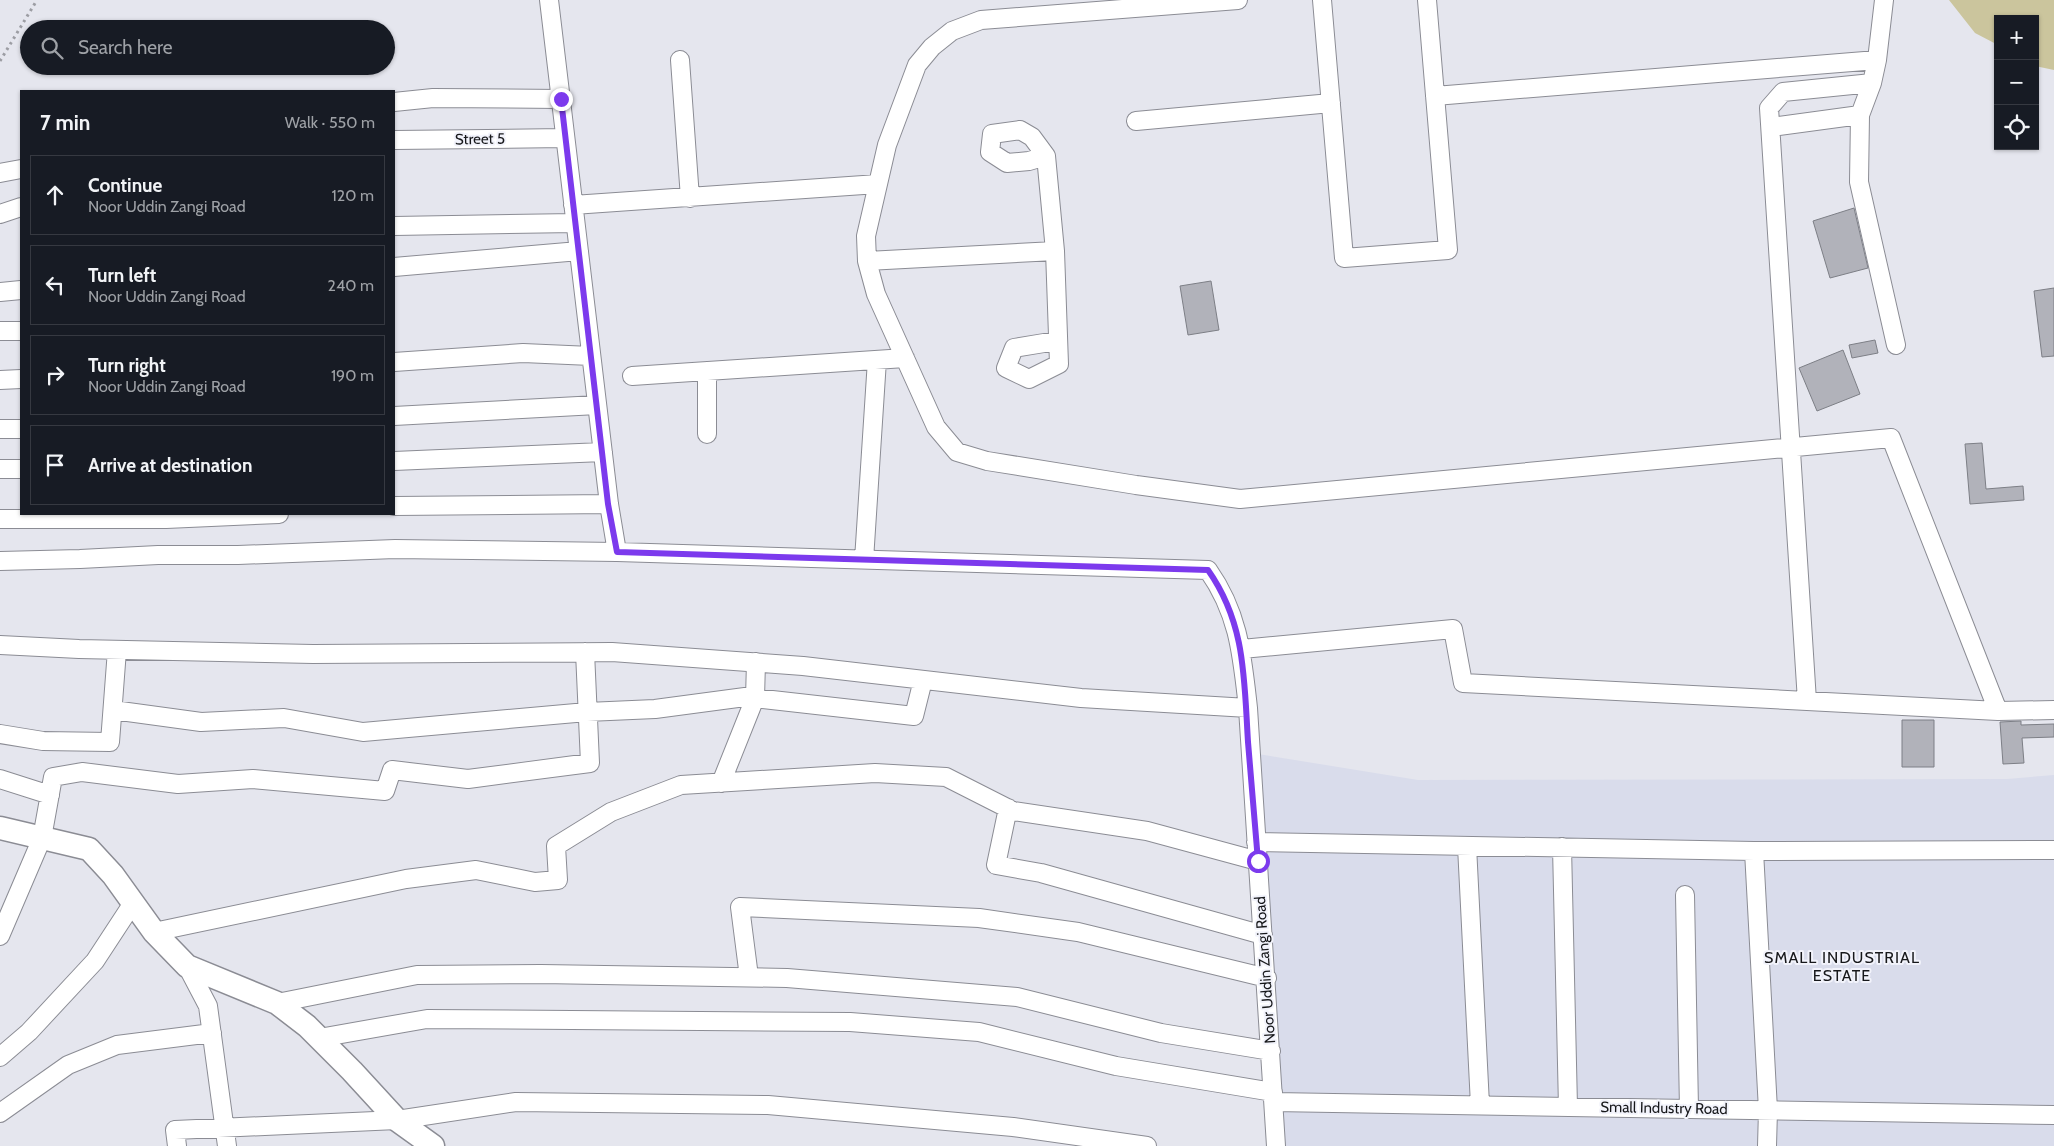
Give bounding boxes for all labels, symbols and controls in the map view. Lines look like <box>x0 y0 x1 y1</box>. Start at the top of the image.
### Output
map controls <box>1994 15 2039 150</box>
button: + <box>1994 15 2039 60</box>
search box <box>20 20 395 75</box>
icon: search <box>38 34 66 62</box>
text: Search here <box>78 36 172 59</box>
button: − <box>1994 60 2039 105</box>
route end <box>550 88 573 111</box>
button: locate <box>1994 105 2039 150</box>
text: 7 min <box>40 110 90 135</box>
text: Walk · 550 m <box>285 113 375 132</box>
street label: Street 5 <box>455 130 505 148</box>
text: Continue <box>88 174 162 197</box>
icon: ahead <box>41 181 69 209</box>
text: 120 m <box>332 186 374 205</box>
text: Noor Uddin Zangi Road <box>88 197 246 216</box>
text: Turn left <box>88 264 156 287</box>
icon: left <box>41 271 69 299</box>
text: 240 m <box>328 276 374 295</box>
text: Noor Uddin Zangi Road <box>88 287 246 306</box>
text: Turn right <box>88 354 166 377</box>
icon: right <box>41 361 69 389</box>
text: 190 m <box>331 366 374 385</box>
text: Noor Uddin Zangi Road <box>88 377 246 396</box>
icon: arrive <box>41 451 69 479</box>
text: Arrive at destination <box>88 454 252 477</box>
route start <box>1247 850 1270 873</box>
street label: Noor Uddin Zangi Road <box>1251 896 1279 1044</box>
district label: SMALL INDUSTRIAL ESTATE <box>1764 948 1920 985</box>
street label: Small Industry Road <box>1600 1098 1728 1118</box>

